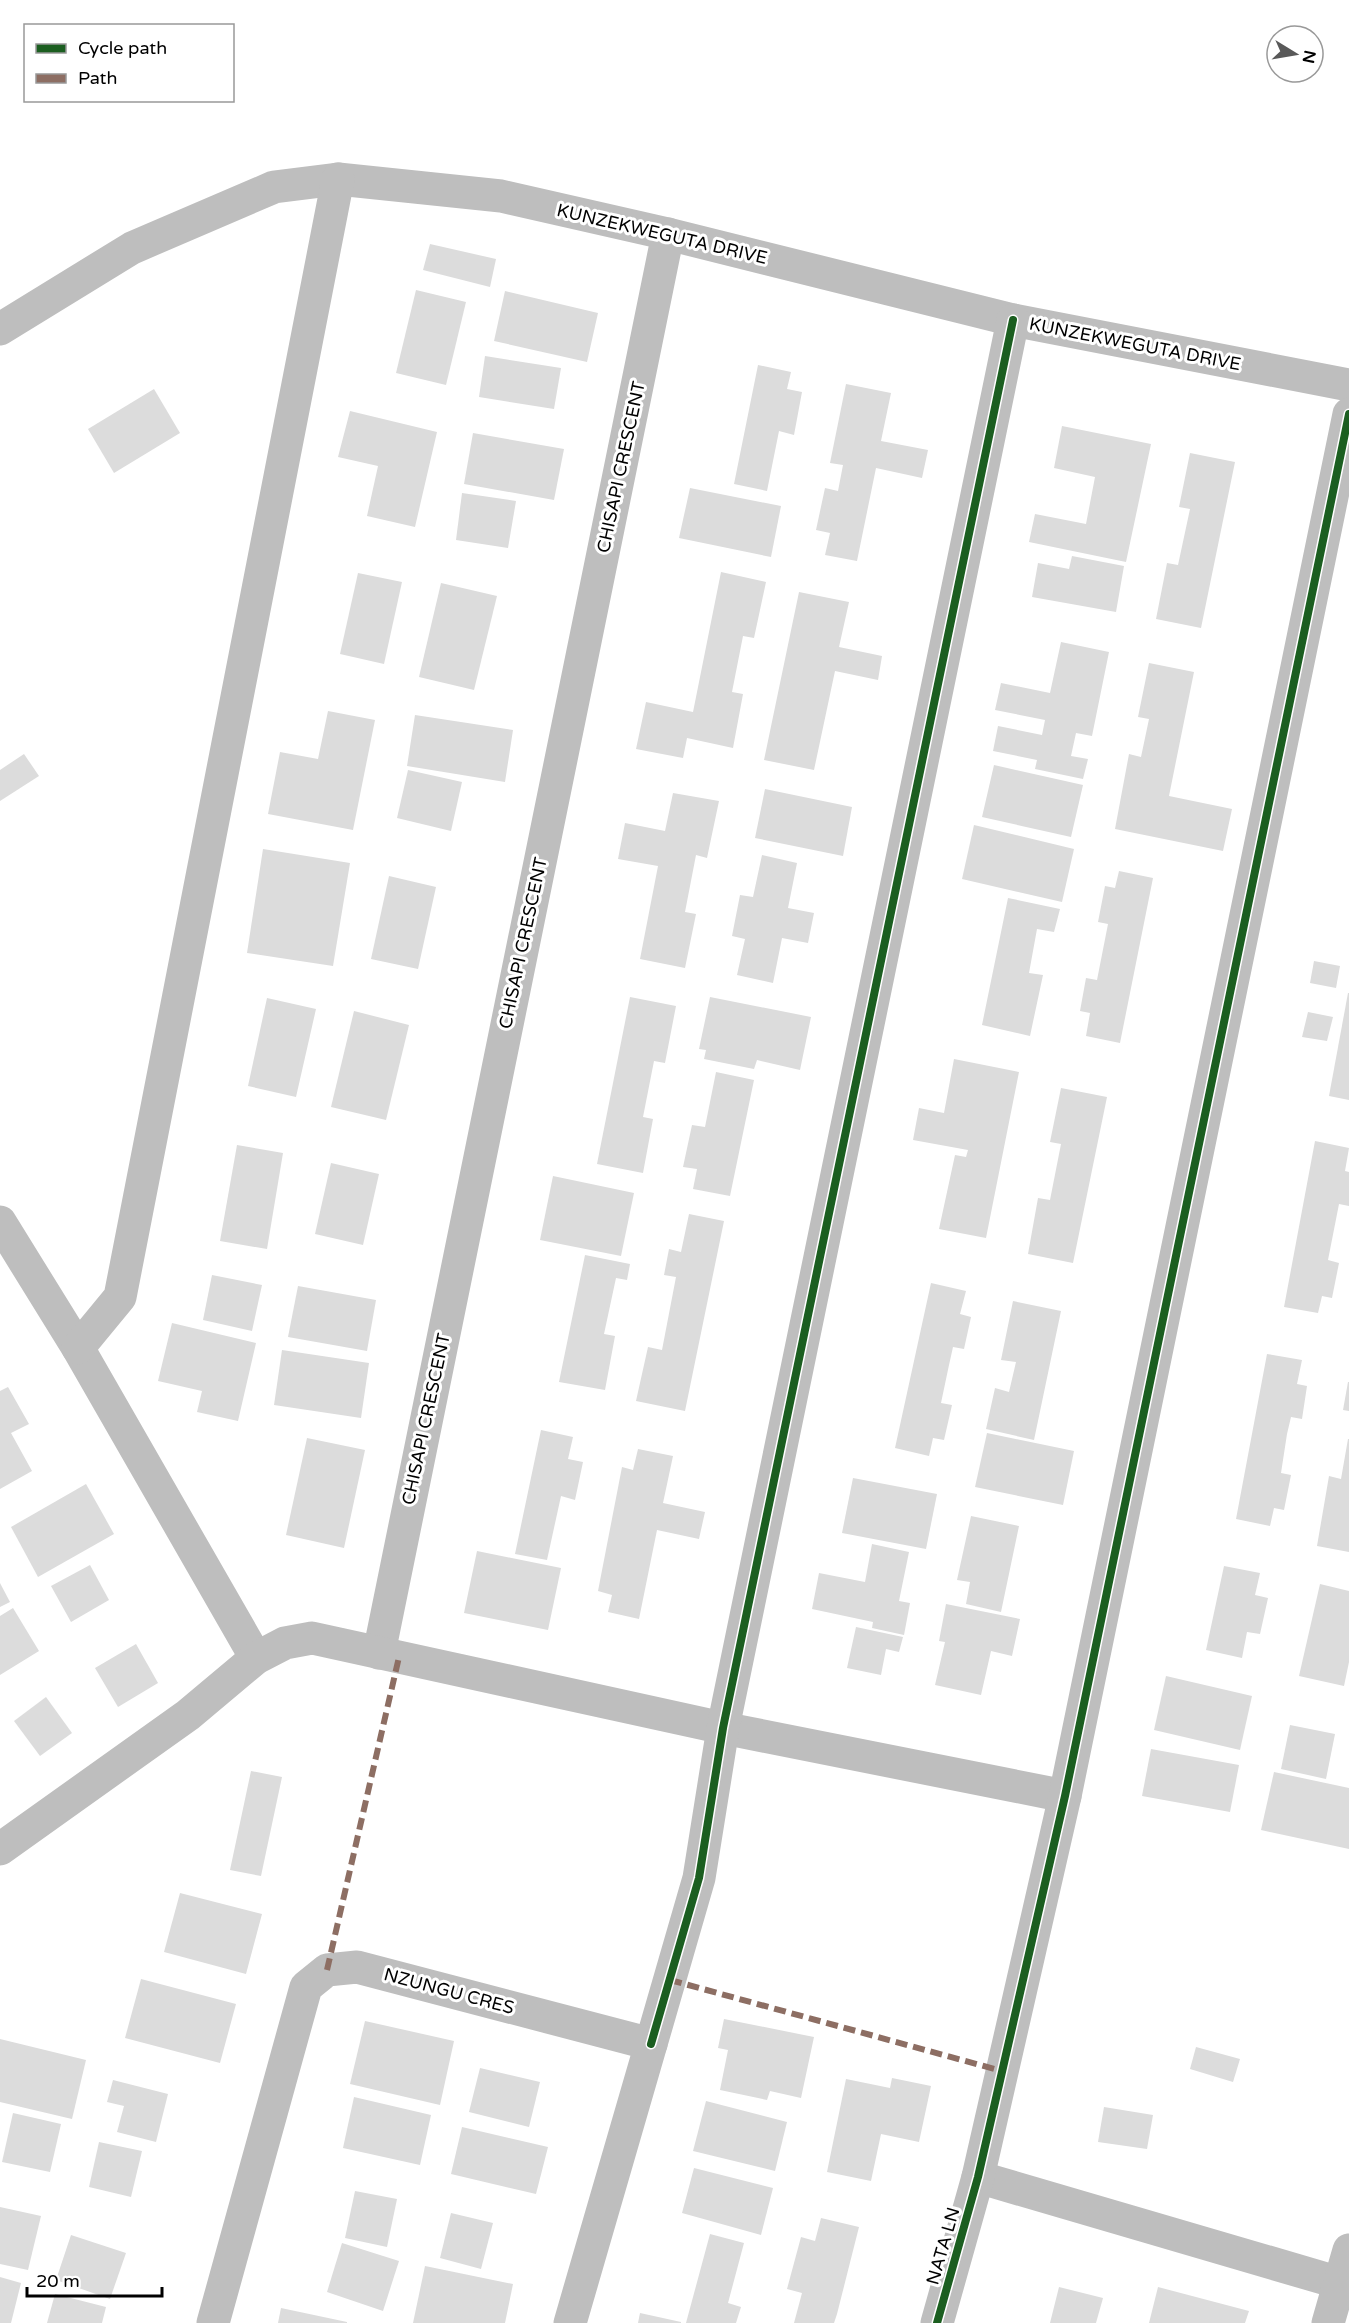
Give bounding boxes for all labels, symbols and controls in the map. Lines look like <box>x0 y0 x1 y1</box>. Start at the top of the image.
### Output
legend <box>24 24 234 102</box>
north arrow <box>1265 24 1325 84</box>
text: Cycle path <box>78 37 167 59</box>
text: N <box>1298 48 1320 65</box>
text: Path <box>78 67 117 89</box>
street label: KUNZEKWEGUTA DRIVE <box>555 199 769 269</box>
street label: KUNZEKWEGUTA DRIVE <box>1027 313 1243 375</box>
street label: CHISAPI CRESCENT <box>592 379 650 555</box>
street label: CHISAPI CRESCENT <box>494 855 552 1031</box>
street label: CHISAPI CRESCENT <box>397 1331 455 1507</box>
street label: NZUNGU CRES <box>381 1963 517 2019</box>
street label: NATA LN <box>921 2205 965 2287</box>
scale bar <box>27 2260 162 2298</box>
text: 20 m <box>36 2270 80 2292</box>

